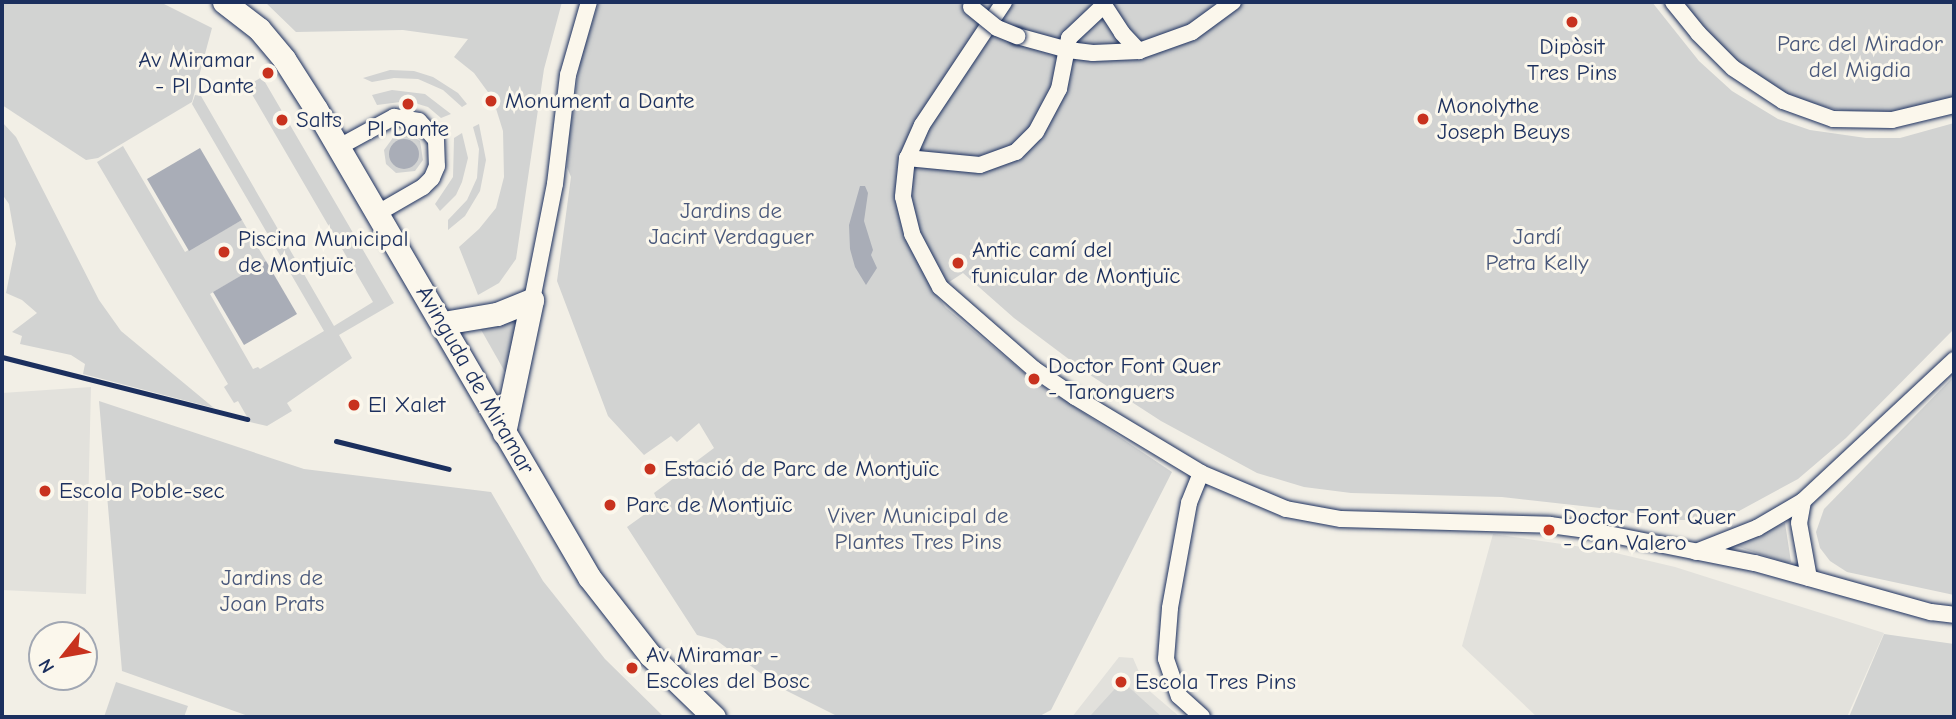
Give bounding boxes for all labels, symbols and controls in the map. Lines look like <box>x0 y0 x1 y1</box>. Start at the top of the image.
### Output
marker: Dipòsit Tres Pins <box>1564 14 1580 30</box>
park label: Parc del Mirador del Migdia <box>1777 30 1943 84</box>
place label: Dipòsit Tres Pins <box>1527 33 1617 87</box>
place label: Av Miramar - Pl Dante <box>138 46 254 100</box>
marker: Av Miramar - Pl Dante <box>260 65 276 81</box>
place label: Monument a Dante <box>505 87 694 115</box>
place label: Monolythe Joseph Beuys <box>1437 92 1570 146</box>
marker: Monument a Dante <box>483 93 499 109</box>
marker: Pl Dante <box>400 96 416 112</box>
place label: Salts <box>296 106 342 134</box>
marker: Monolythe Joseph Beuys <box>1415 111 1431 127</box>
marker: Salts <box>274 112 290 128</box>
place label: Pl Dante <box>367 115 449 143</box>
park label: Jardins de Jacint Verdaguer <box>648 197 814 251</box>
park label: Jardí Petra Kelly <box>1485 223 1589 277</box>
place label: Piscina Municipal de Montjuïc <box>238 225 409 279</box>
place label: Antic camí del funicular de Montjuïc <box>972 236 1180 290</box>
marker: Piscina Municipal de Montjuïc <box>216 244 232 260</box>
marker: Antic camí del funicular de Montjuïc <box>950 255 966 271</box>
street label: Avinguda de Miramar <box>410 281 540 479</box>
place label: Doctor Font Quer - Taronguers <box>1048 352 1220 406</box>
marker: Doctor Font Quer - Taronguers <box>1026 371 1042 387</box>
place label: El Xalet <box>368 391 445 419</box>
marker: El Xalet <box>346 397 362 413</box>
place label: Estació de Parc de Montjuïc <box>664 455 939 483</box>
marker: Estació de Parc de Montjuïc <box>642 461 658 477</box>
place label: Escola Poble-sec <box>59 477 225 505</box>
marker: Escola Poble-sec <box>37 483 53 499</box>
place label: Parc de Montjuïc <box>626 491 793 519</box>
marker: Parc de Montjuïc <box>600 495 620 515</box>
park label: Viver Municipal de Plantes Tres Pins <box>828 502 1008 556</box>
place label: Doctor Font Quer - Can Valero <box>1563 503 1735 557</box>
marker: Doctor Font Quer - Can Valero <box>1541 522 1557 538</box>
park label: Jardins de Joan Prats <box>220 564 324 618</box>
north arrow <box>28 621 98 691</box>
place label: Av Miramar - Escoles del Bosc <box>646 641 810 695</box>
text: N <box>34 655 59 677</box>
marker: Av Miramar - Escoles del Bosc <box>624 660 640 676</box>
place label: Escola Tres Pins <box>1135 668 1296 696</box>
marker: Escola Tres Pins <box>1113 674 1129 690</box>

